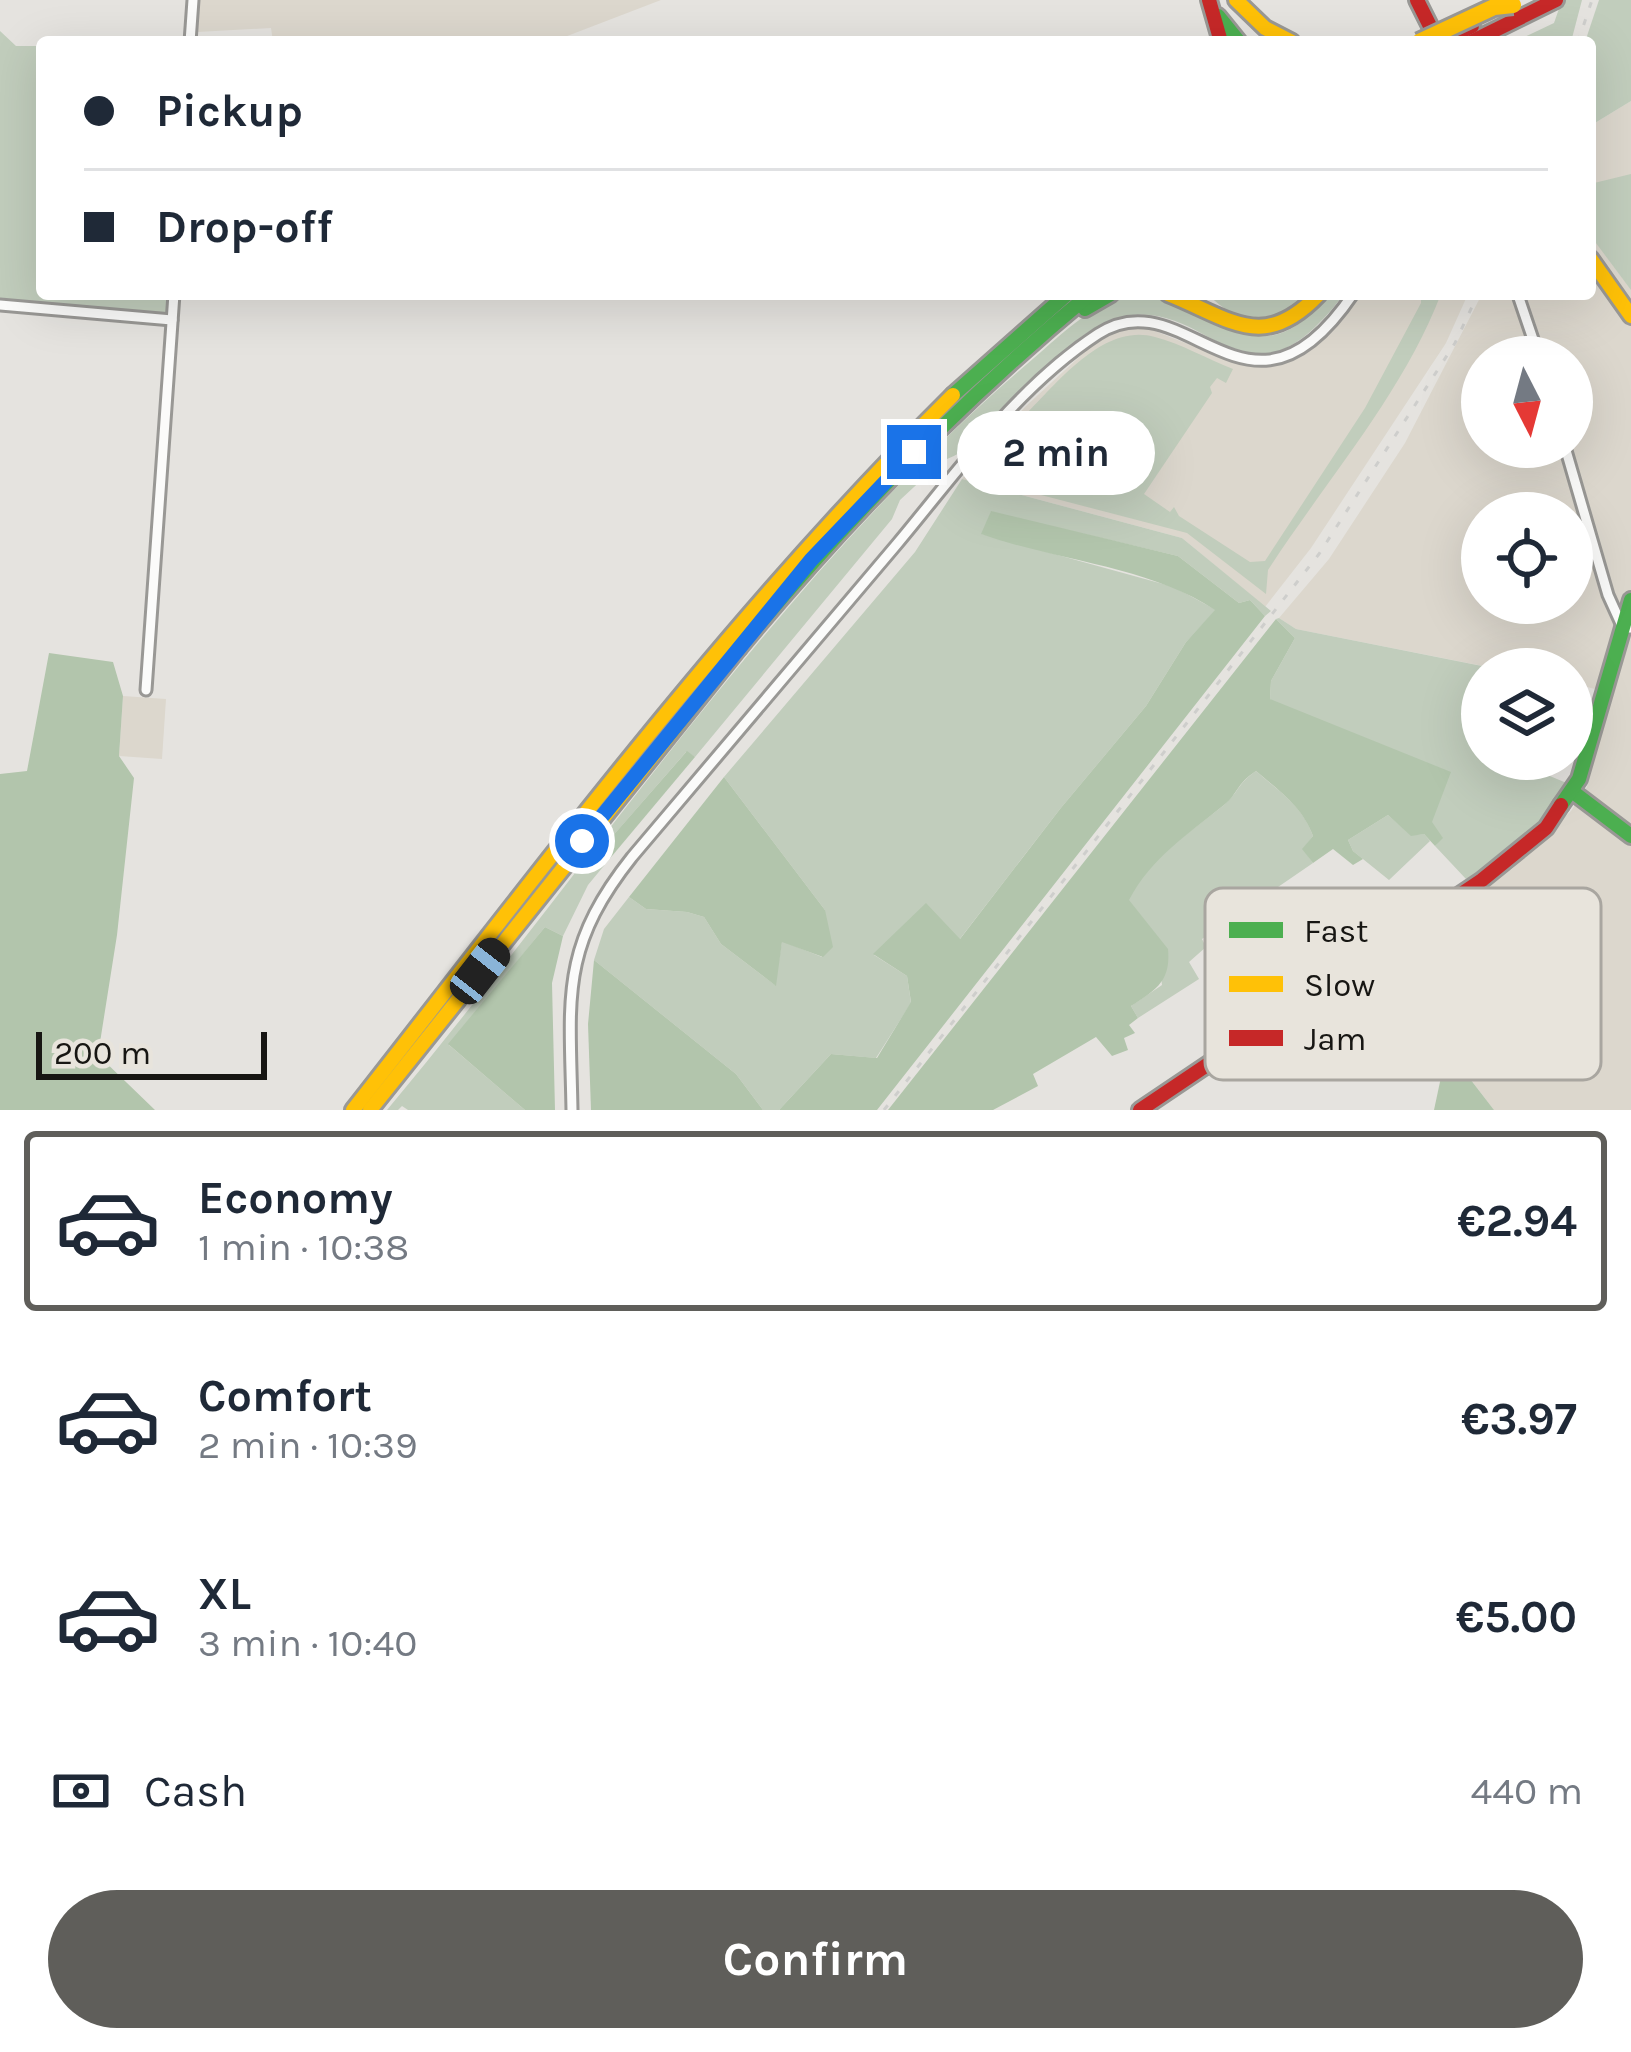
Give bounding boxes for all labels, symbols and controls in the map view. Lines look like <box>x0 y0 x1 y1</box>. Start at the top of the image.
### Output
text: Pickup <box>156 85 303 137</box>
text: Drop-off <box>156 201 333 253</box>
north arrow <box>1461 336 1593 468</box>
map controls <box>1461 336 1593 780</box>
callout: 2 min <box>956 410 1154 494</box>
route end <box>887 425 941 479</box>
text: 2 min <box>1002 430 1110 476</box>
button: locate <box>1461 492 1593 624</box>
button: layers <box>1461 648 1593 780</box>
route start <box>555 814 609 868</box>
legend <box>1205 888 1601 1080</box>
text: Fast <box>1304 912 1368 950</box>
car <box>444 932 516 1010</box>
text: Slow <box>1304 966 1375 1004</box>
text: Jam <box>1304 1020 1366 1058</box>
scale bar <box>36 1026 267 1079</box>
text: 200 m <box>54 1034 151 1072</box>
icon: car <box>54 1167 162 1275</box>
text: Economy <box>198 1172 393 1224</box>
text: €2.94 <box>1457 1195 1577 1247</box>
text: 1 min · 10:38 <box>198 1224 409 1270</box>
icon: car <box>54 1365 162 1473</box>
text: Comfort <box>198 1370 372 1422</box>
text: €3.97 <box>1461 1393 1577 1445</box>
text: 2 min · 10:39 <box>198 1422 418 1468</box>
icon: car <box>54 1563 162 1671</box>
text: XL <box>198 1568 251 1620</box>
text: €5.00 <box>1456 1591 1577 1643</box>
text: 3 min · 10:40 <box>198 1620 417 1666</box>
icon: cash <box>48 1758 114 1824</box>
text: Cash <box>144 1765 247 1817</box>
text: 440 m <box>1471 1768 1583 1814</box>
button: Confirm <box>48 1890 1583 2028</box>

